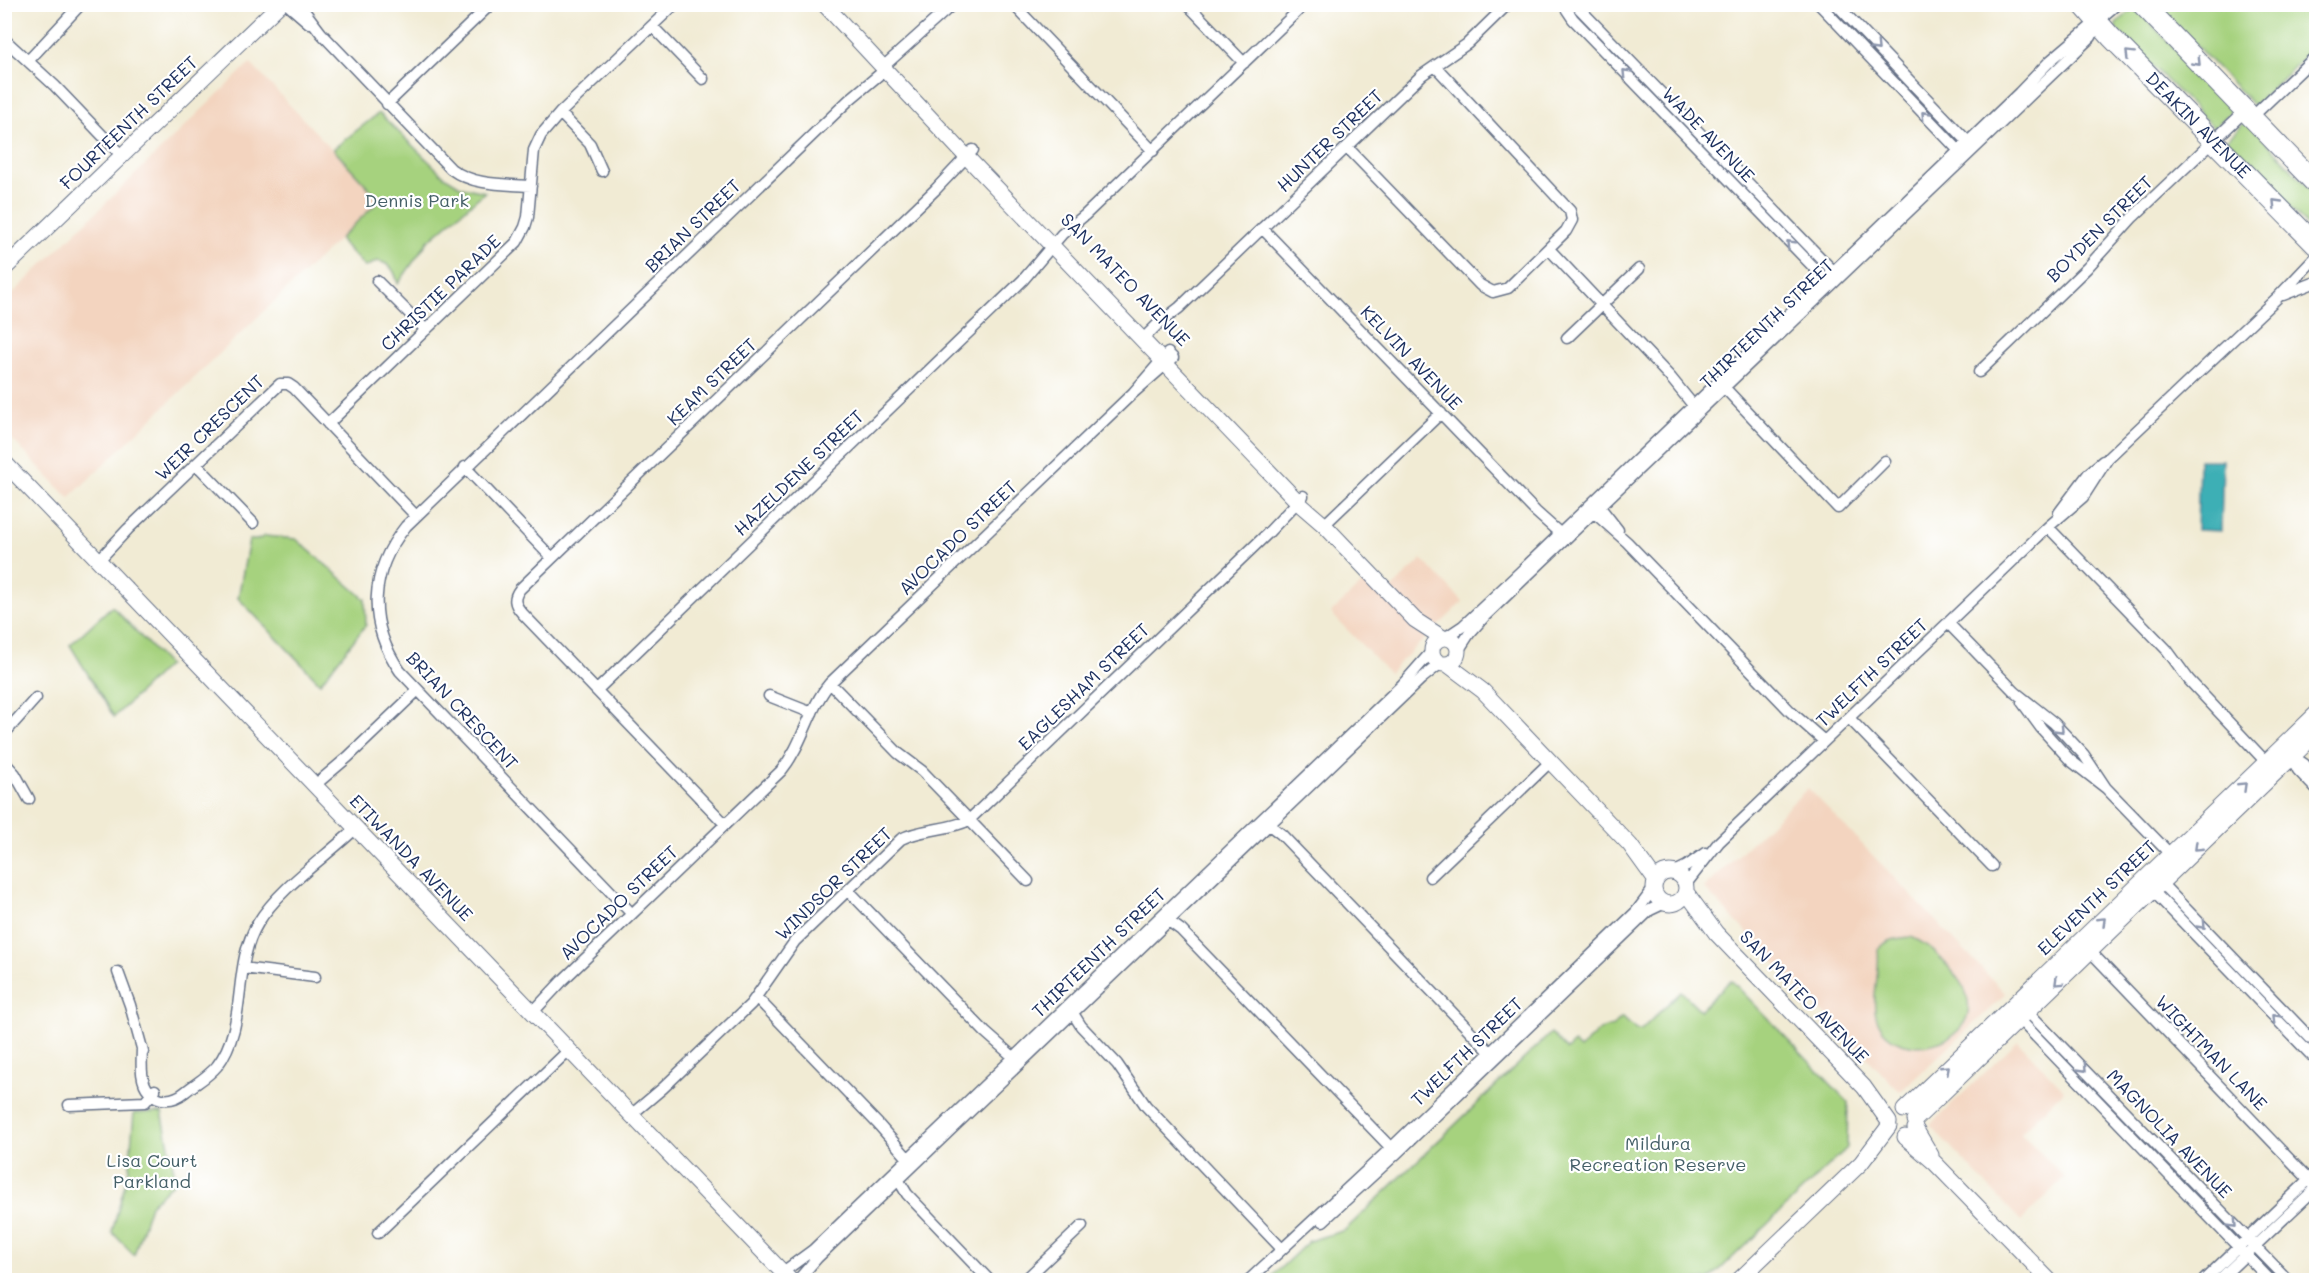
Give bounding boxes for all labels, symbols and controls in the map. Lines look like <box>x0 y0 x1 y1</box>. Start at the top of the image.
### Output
one-way arrow <box>1869 39 1880 50</box>
street label: FOURTEENTH STREET <box>54 50 202 194</box>
one-way arrow <box>2125 51 2136 62</box>
one-way arrow <box>2190 54 2201 65</box>
street label: DEAKIN AVENUE <box>2141 66 2257 183</box>
one-way arrow <box>1622 70 1633 81</box>
street label: WADE AVENUE <box>1657 81 1760 187</box>
street label: HUNTER STREET <box>1271 84 1387 197</box>
one-way arrow <box>1921 111 1932 122</box>
street label: BOYDEN STREET <box>2041 170 2158 287</box>
street label: BRIAN STREET <box>639 173 745 277</box>
park label: Dennis Park <box>365 188 469 212</box>
one-way arrow <box>2272 199 2283 210</box>
street label: SAN MATEO AVENUE <box>1056 208 1195 351</box>
street label: CHRISTIE PARADE <box>375 229 505 356</box>
one-way arrow <box>1787 240 1798 251</box>
street label: THIRTEENTH STREET <box>1694 253 1838 393</box>
street label: KELVIN AVENUE <box>1356 300 1468 415</box>
street label: KEAM STREET <box>661 332 761 430</box>
street label: WEIR CRESCENT <box>150 369 269 485</box>
street label: HAZELDENE STREET <box>728 404 868 541</box>
street label: AVOCADO STREET <box>893 475 1022 600</box>
street label: TWELFTH STREET <box>1810 613 1932 732</box>
street label: EAGLESHAM STREET <box>1012 617 1154 755</box>
street label: BRIAN CRESCENT <box>402 646 524 775</box>
one-way arrow <box>2052 722 2063 733</box>
one-way arrow <box>2236 782 2246 793</box>
street label: ETIWANDA AVENUE <box>345 789 479 926</box>
street label: WINDSOR STREET <box>770 821 897 945</box>
street label: ELEVENTH STREET <box>2032 834 2161 960</box>
street label: AVOCADO STREET <box>554 840 683 965</box>
one-way arrow <box>2195 840 2205 851</box>
street label: THIRTEENTH STREET <box>1026 882 1170 1022</box>
one-way arrow <box>2096 917 2106 928</box>
one-way arrow <box>2195 917 2206 928</box>
street label: SAN MATEO AVENUE <box>1735 925 1874 1068</box>
one-way arrow <box>2054 975 2064 986</box>
street label: WIGHTMAN LANE <box>2151 990 2273 1115</box>
street label: TWELFTH STREET <box>1405 992 1527 1111</box>
one-way arrow <box>2272 1015 2283 1025</box>
one-way arrow <box>2075 1061 2086 1072</box>
street label: MAGNOLIA AVENUE <box>2102 1064 2238 1203</box>
one-way arrow <box>1938 1066 1949 1077</box>
park label: Mildura Recreation Reserve <box>1570 1131 1746 1176</box>
park label: Lisa Court Parkland <box>106 1148 198 1193</box>
one-way arrow <box>2225 1216 2236 1227</box>

